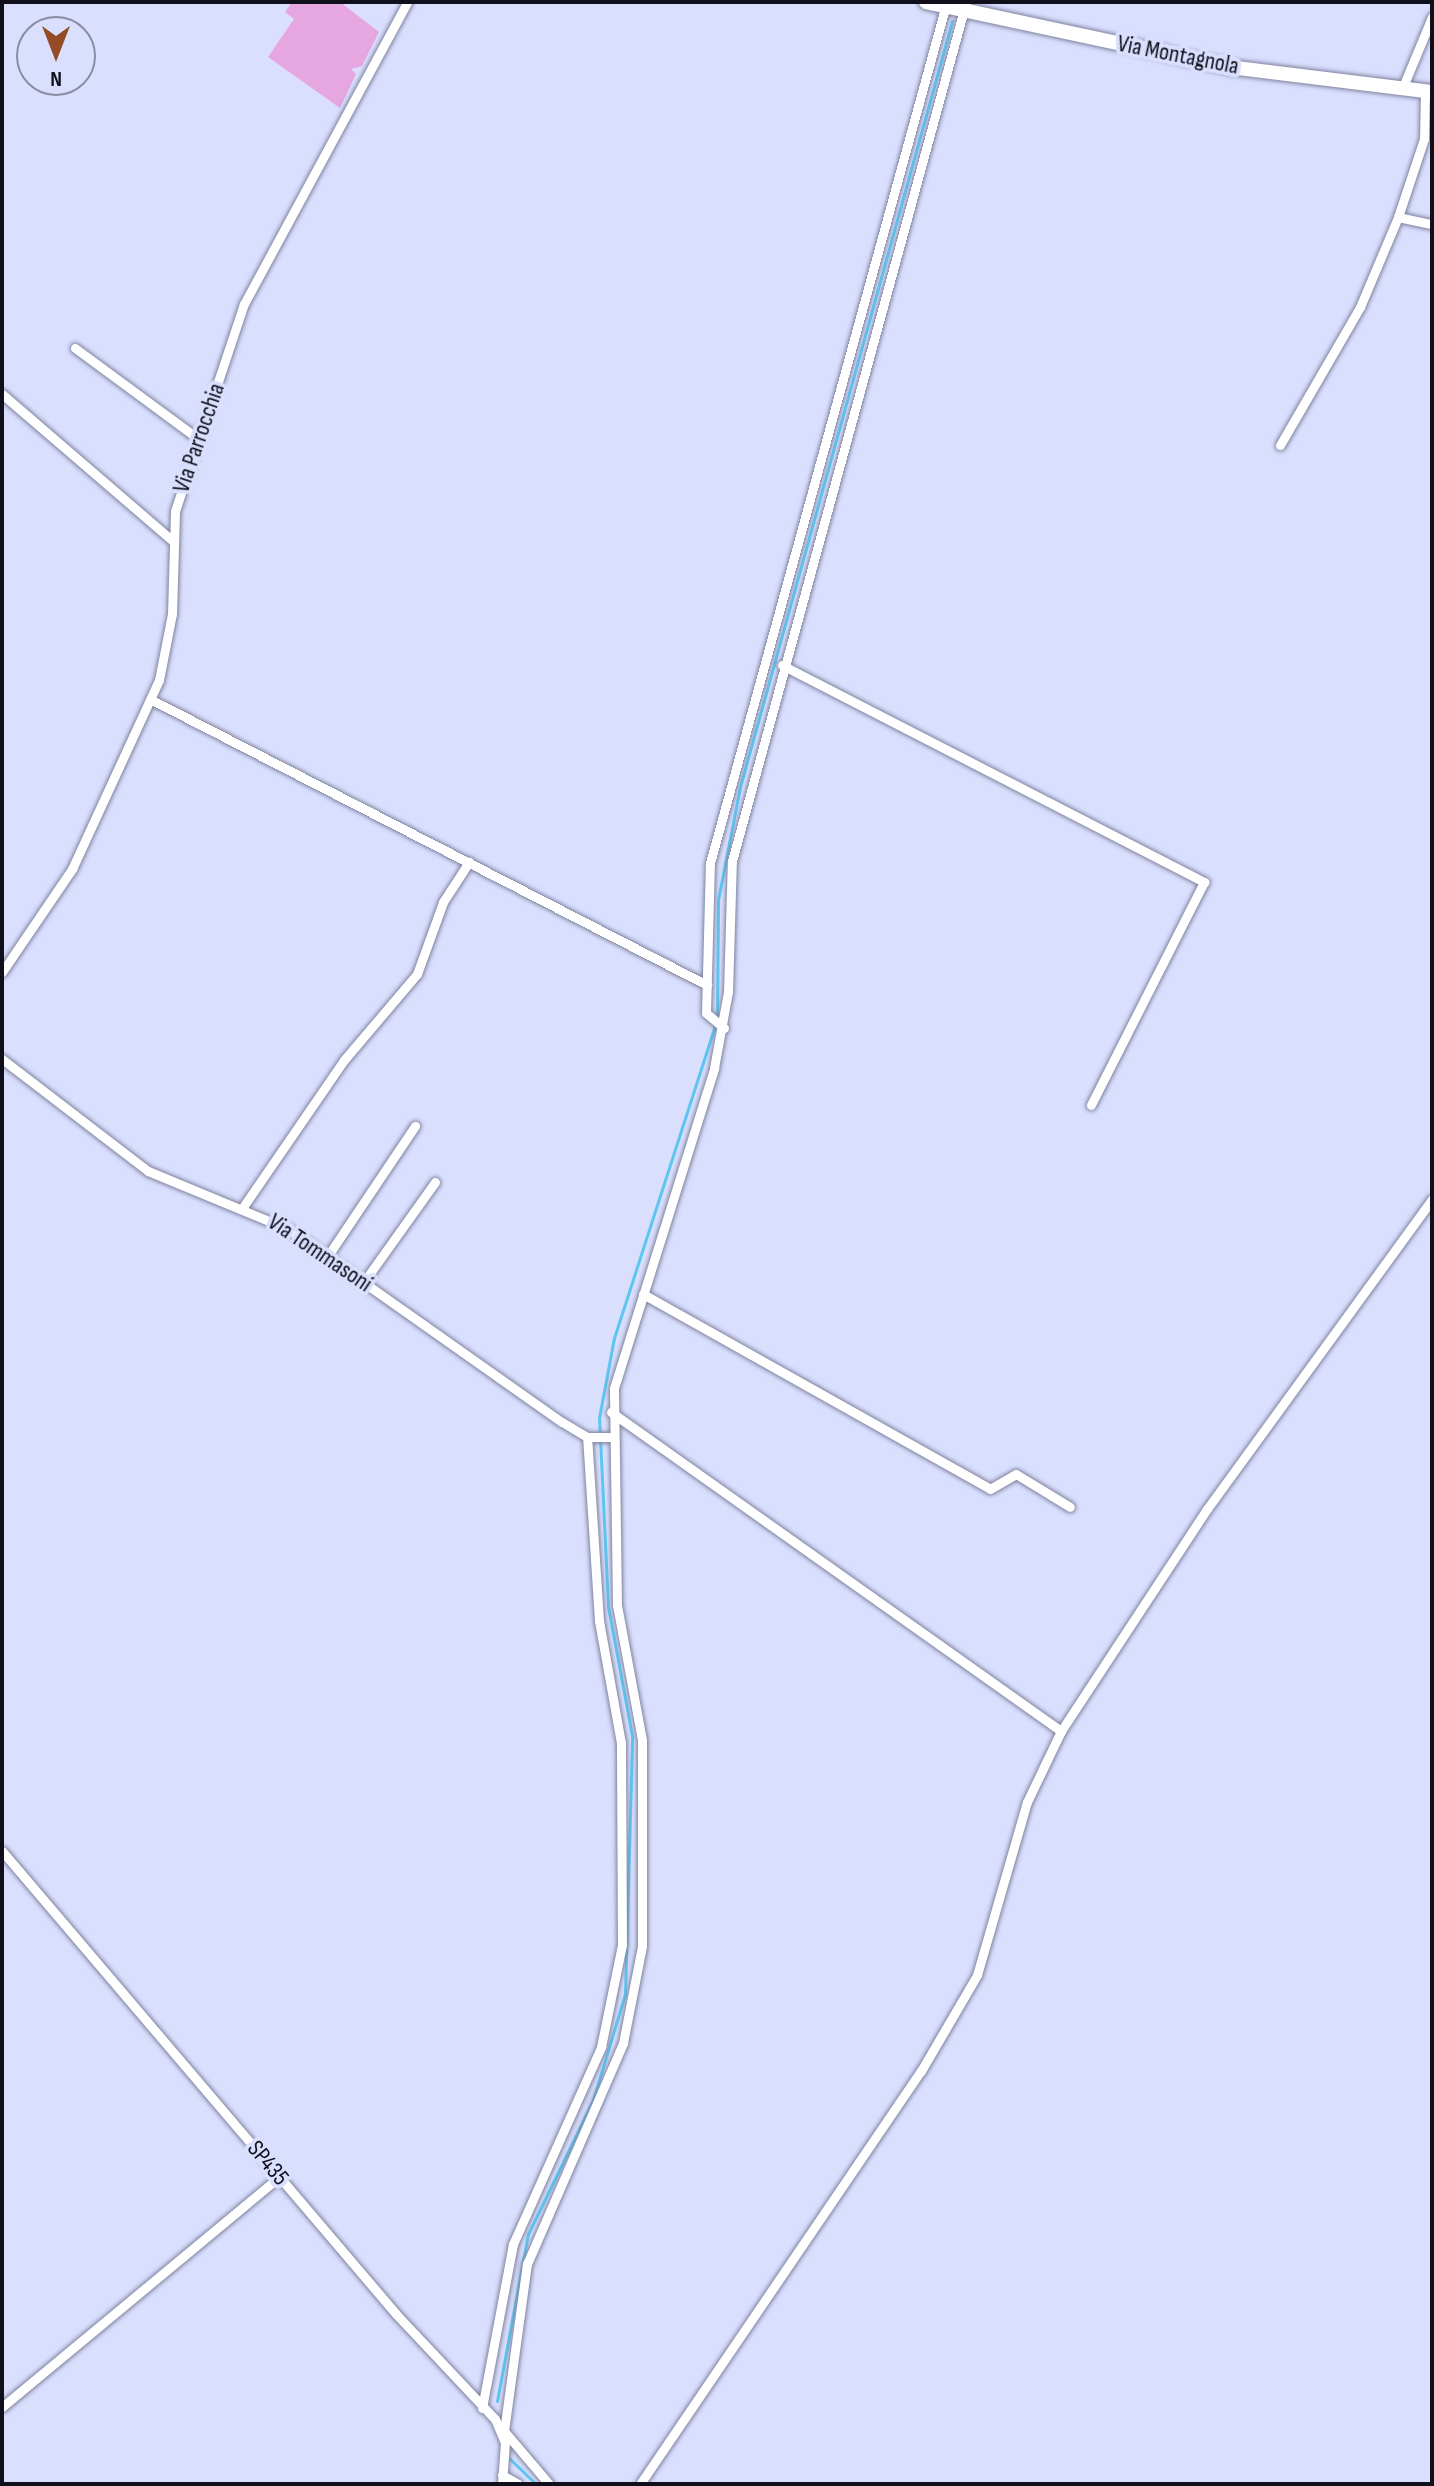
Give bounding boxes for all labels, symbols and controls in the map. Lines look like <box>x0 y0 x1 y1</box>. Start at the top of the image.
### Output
north arrow <box>16 16 96 96</box>
street label: Via Montagnola <box>1115 29 1241 81</box>
text: N <box>50 65 62 92</box>
street label: Via Parrocchia <box>167 380 231 496</box>
street label: Via Tommasoni <box>262 1208 378 1298</box>
street label: SP435 <box>241 2135 295 2191</box>

